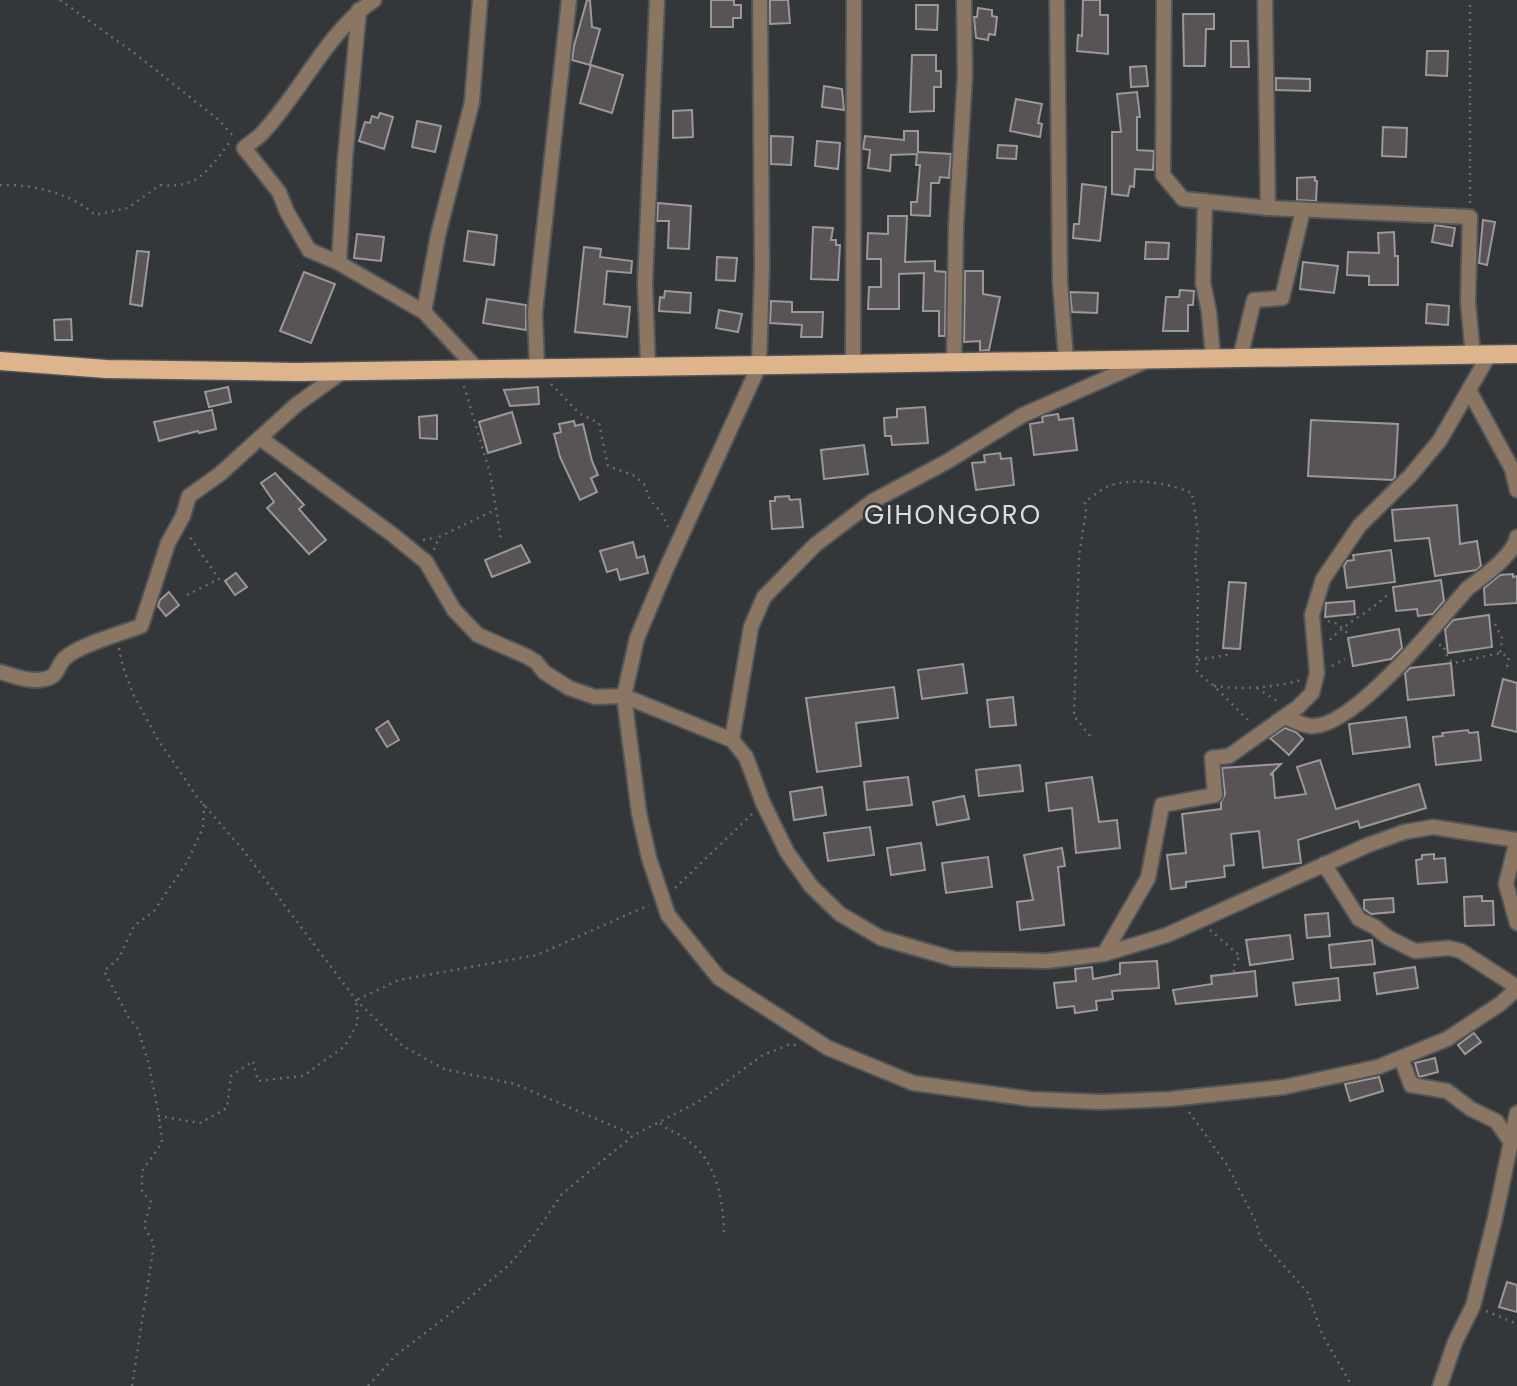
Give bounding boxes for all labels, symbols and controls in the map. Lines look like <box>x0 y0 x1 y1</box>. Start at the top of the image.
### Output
district label: GIHONGORO <box>864 497 1042 533</box>

